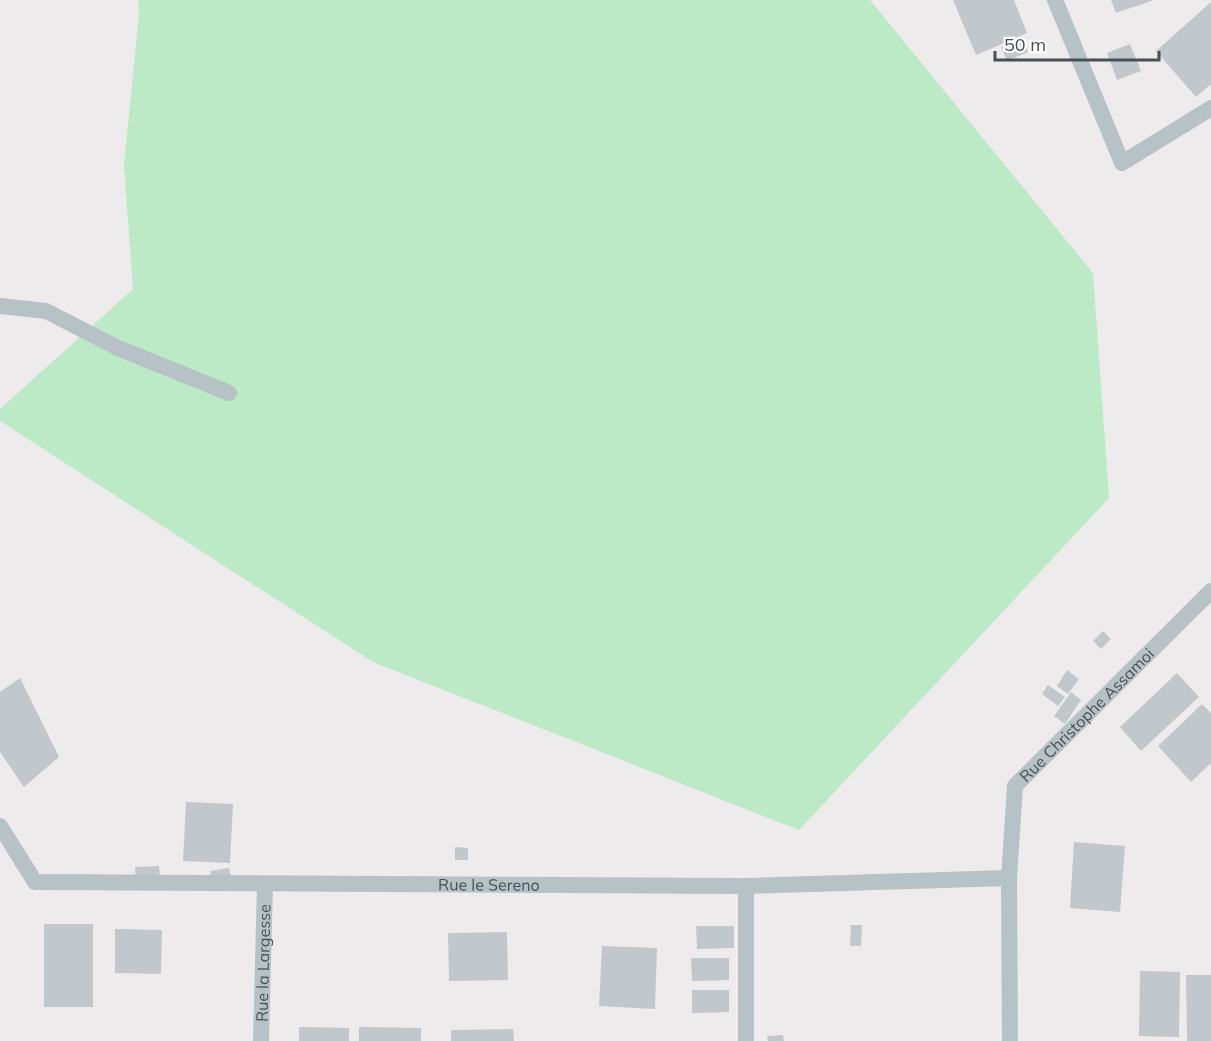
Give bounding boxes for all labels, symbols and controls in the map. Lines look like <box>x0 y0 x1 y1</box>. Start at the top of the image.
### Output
scale bar <box>995 24 1158 62</box>
text: 50 m <box>1004 33 1046 56</box>
street label: Rue Christophe Assamoi <box>1015 644 1158 786</box>
street label: Rue le Sereno <box>438 874 540 895</box>
street label: Rue la Largesse <box>251 904 274 1022</box>

